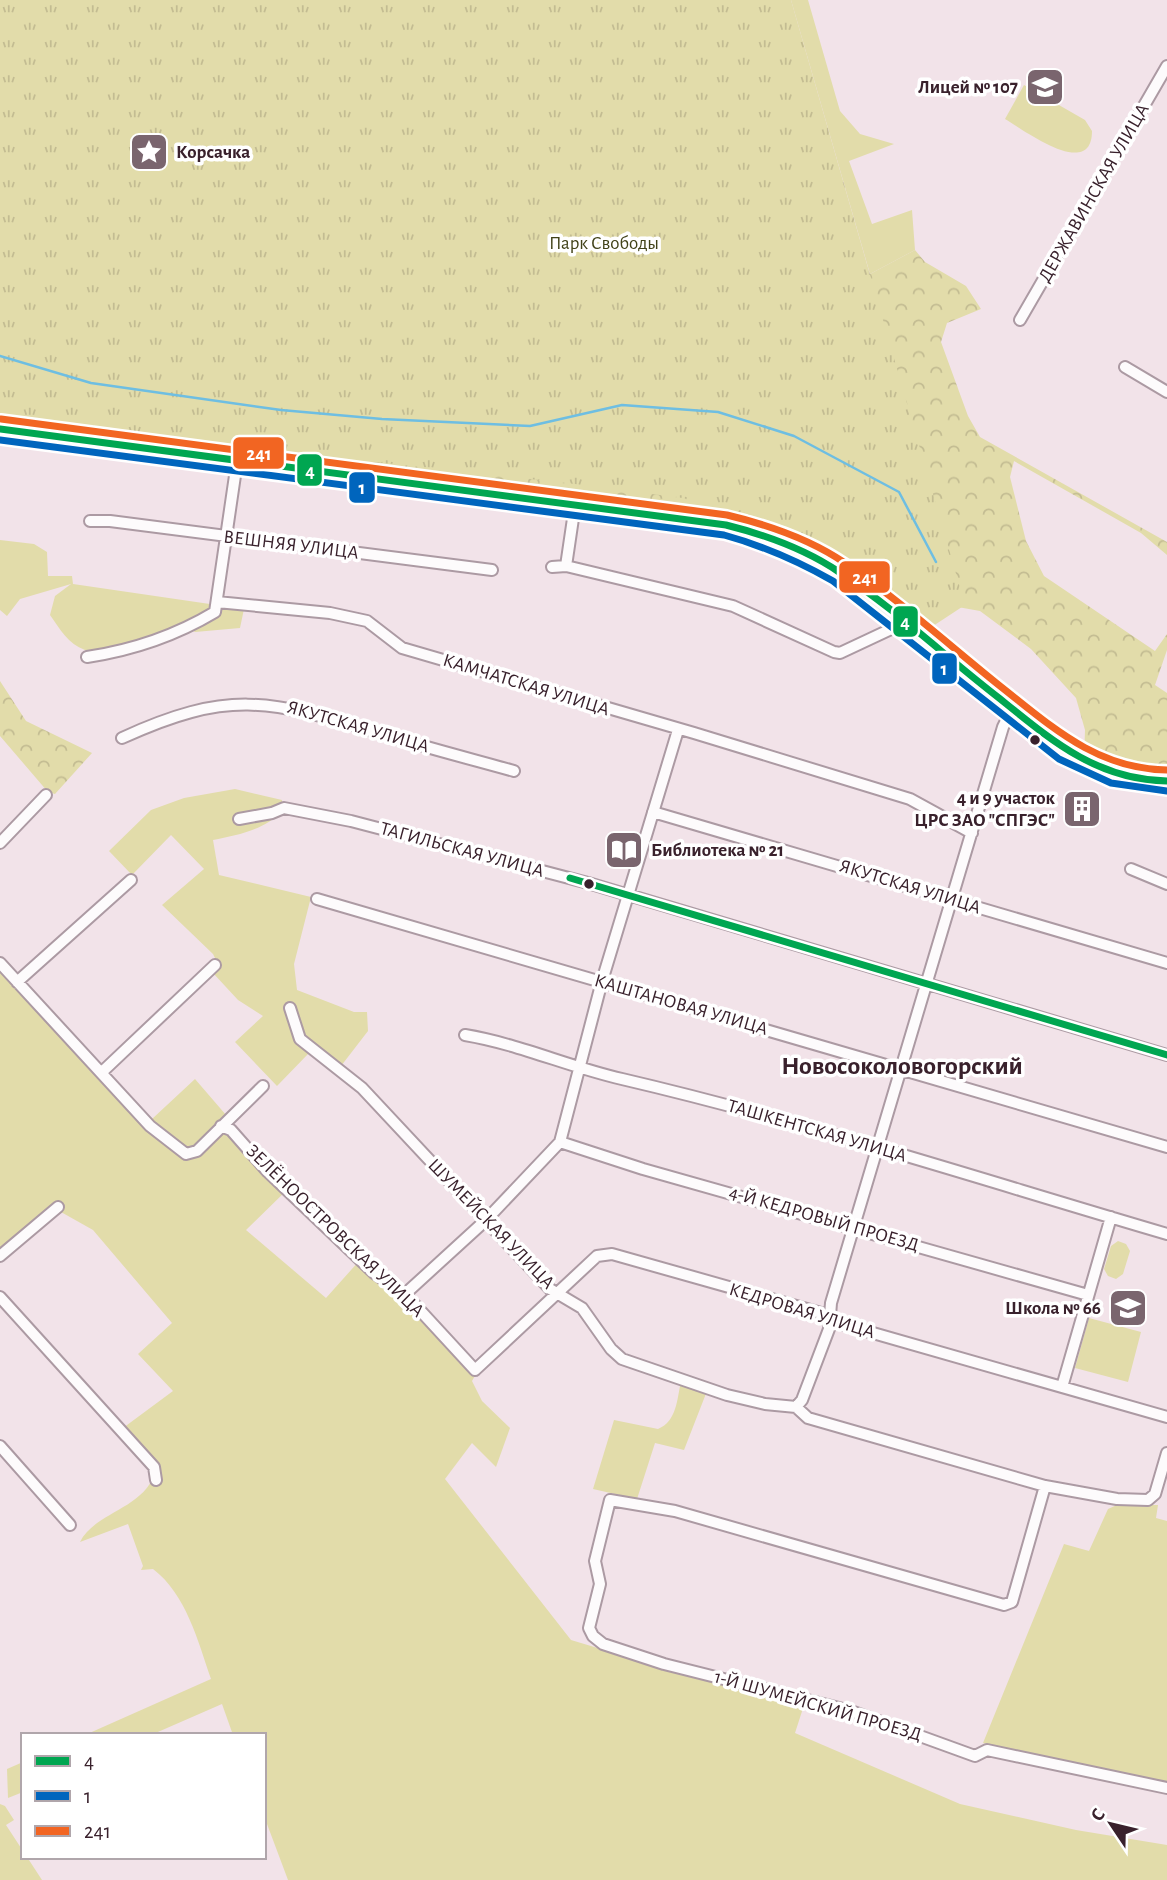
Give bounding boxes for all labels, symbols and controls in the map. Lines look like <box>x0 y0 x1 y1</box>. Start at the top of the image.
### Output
school or university icon: Лицей № 107 <box>1024 66 1066 108</box>
place label: Лицей № 107 <box>918 78 1018 97</box>
street label: ДЕРЖАВИНСКАЯ УЛИЦА <box>1035 101 1153 285</box>
place icon: Корсачка <box>128 131 170 173</box>
place label: Корсачка <box>176 143 250 162</box>
park label: Парк Свободы <box>549 234 659 253</box>
line badge: 241 <box>232 436 285 470</box>
text: 241 <box>246 445 272 464</box>
line badge: 4 <box>296 453 323 487</box>
text: 4 <box>305 462 315 481</box>
line badge: 1 <box>348 471 376 504</box>
text: 1 <box>359 479 365 498</box>
street label: ВЕШНЯЯ УЛИЦА <box>222 527 360 563</box>
line badge: 241 <box>838 560 891 594</box>
text: 241 <box>852 569 878 588</box>
line badge: 4 <box>892 605 919 638</box>
text: 4 <box>900 613 910 632</box>
street label: КАМЧАТСКАЯ УЛИЦА <box>440 651 612 719</box>
line badge: 1 <box>931 652 958 685</box>
text: 1 <box>941 660 947 679</box>
street label: ЯКУТСКАЯ УЛИЦА <box>285 698 431 756</box>
unlabelled marker <box>1028 733 1042 747</box>
building icon: 4 и 9 участок ЦРС ЗАО "СПГЭС" <box>1061 788 1103 830</box>
place label: 4 и 9 участок ЦРС ЗАО "СПГЭС" <box>914 789 1056 830</box>
street label: ТАГИЛЬСКАЯ УЛИЦА <box>378 819 546 881</box>
library icon: Библиотека № 21 <box>603 829 645 871</box>
place label: Библиотека № 21 <box>651 841 784 860</box>
street label: ЯКУТСКАЯ УЛИЦА <box>837 856 983 918</box>
unlabelled marker <box>582 877 596 891</box>
street label: КАШТАНОВАЯ УЛИЦА <box>592 971 770 1039</box>
district label: Новосоколовогорский <box>781 1053 1023 1079</box>
street label: ТАШКЕНТСКАЯ УЛИЦА <box>725 1096 909 1166</box>
street label: ЗЕЛЁНООСТРОВСКАЯ УЛИЦА <box>242 1140 428 1321</box>
street label: ШУМЕЙСКАЯ УЛИЦА <box>424 1155 559 1293</box>
street label: 4-Й КЕДРОВЫЙ ПРОЕЗД <box>727 1182 921 1255</box>
street label: КЕДРОВАЯ УЛИЦА <box>727 1280 877 1342</box>
school or university icon: Школа № 66 <box>1107 1287 1149 1329</box>
place label: Школа № 66 <box>1005 1299 1101 1318</box>
street label: 1-Й ШУМЕЙСКИЙ ПРОЕЗД <box>712 1666 924 1745</box>
legend <box>21 1733 266 1859</box>
text: 4 <box>84 1751 94 1772</box>
text: 1 <box>84 1786 91 1807</box>
north arrow <box>1076 1789 1146 1859</box>
text: С <box>1088 1805 1109 1825</box>
text: 241 <box>84 1821 111 1842</box>

